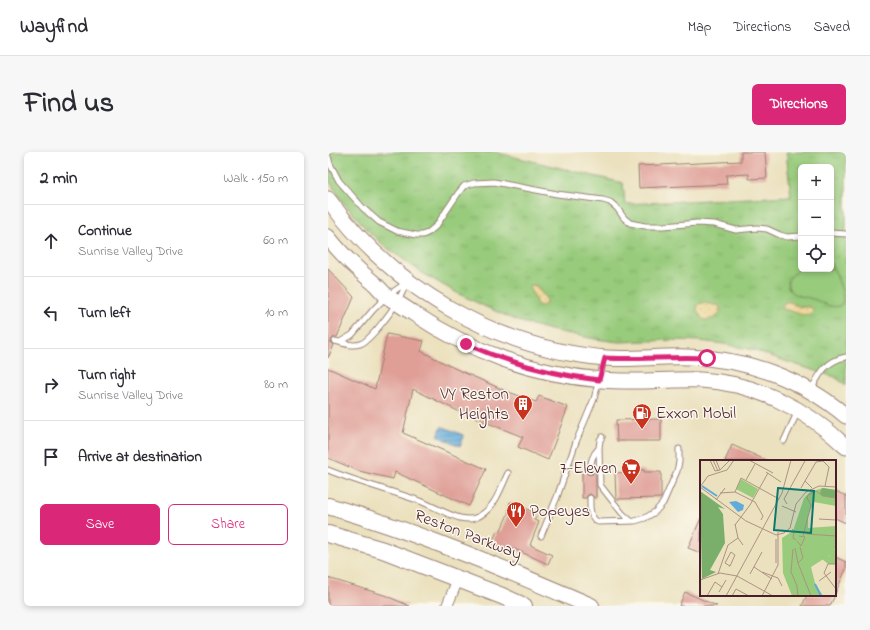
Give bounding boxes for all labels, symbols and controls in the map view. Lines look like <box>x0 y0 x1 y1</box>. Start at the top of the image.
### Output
text: Wayfind <box>20 14 88 41</box>
text: Map <box>688 17 711 38</box>
text: Directions <box>733 17 791 38</box>
text: Saved <box>813 17 850 38</box>
text: Find us <box>24 84 114 125</box>
button: Directions <box>752 84 846 125</box>
map controls <box>798 164 834 272</box>
button: + <box>798 164 834 200</box>
text: 2 min <box>40 166 77 191</box>
text: Walk · 150 m <box>223 169 288 188</box>
button: − <box>798 200 834 236</box>
text: Continue <box>78 220 132 242</box>
icon: ahead <box>40 230 62 252</box>
text: 60 m <box>263 231 288 250</box>
button: locate <box>798 236 834 272</box>
text: Sunrise Valley Drive <box>78 242 183 261</box>
icon: left <box>40 302 62 324</box>
text: Turn left <box>78 302 131 324</box>
text: 10 m <box>265 303 288 322</box>
route end <box>457 335 475 353</box>
route start <box>698 349 716 367</box>
text: Turn right <box>78 364 136 386</box>
icon: right <box>40 374 62 396</box>
text: 80 m <box>264 375 288 394</box>
place label: VY Reston Heights <box>439 382 509 429</box>
text: Sunrise Valley Drive <box>78 386 183 405</box>
building icon: VY Reston Heights <box>512 393 534 421</box>
place label: Exxon Mobil <box>656 401 736 426</box>
fuel station icon: Exxon Mobil <box>631 402 653 430</box>
icon: arrive <box>40 446 62 468</box>
text: Arrive at destination <box>78 446 202 468</box>
place label: 7-Eleven <box>560 456 617 481</box>
supermarket icon: 7-Eleven <box>620 457 642 485</box>
inset map <box>700 460 836 596</box>
place label: Popeyes <box>530 499 590 525</box>
restaurant icon: Popeyes <box>505 500 527 528</box>
street label: Reston Parkway <box>410 503 525 568</box>
button: Save <box>40 504 160 545</box>
button: Share <box>168 504 288 545</box>

